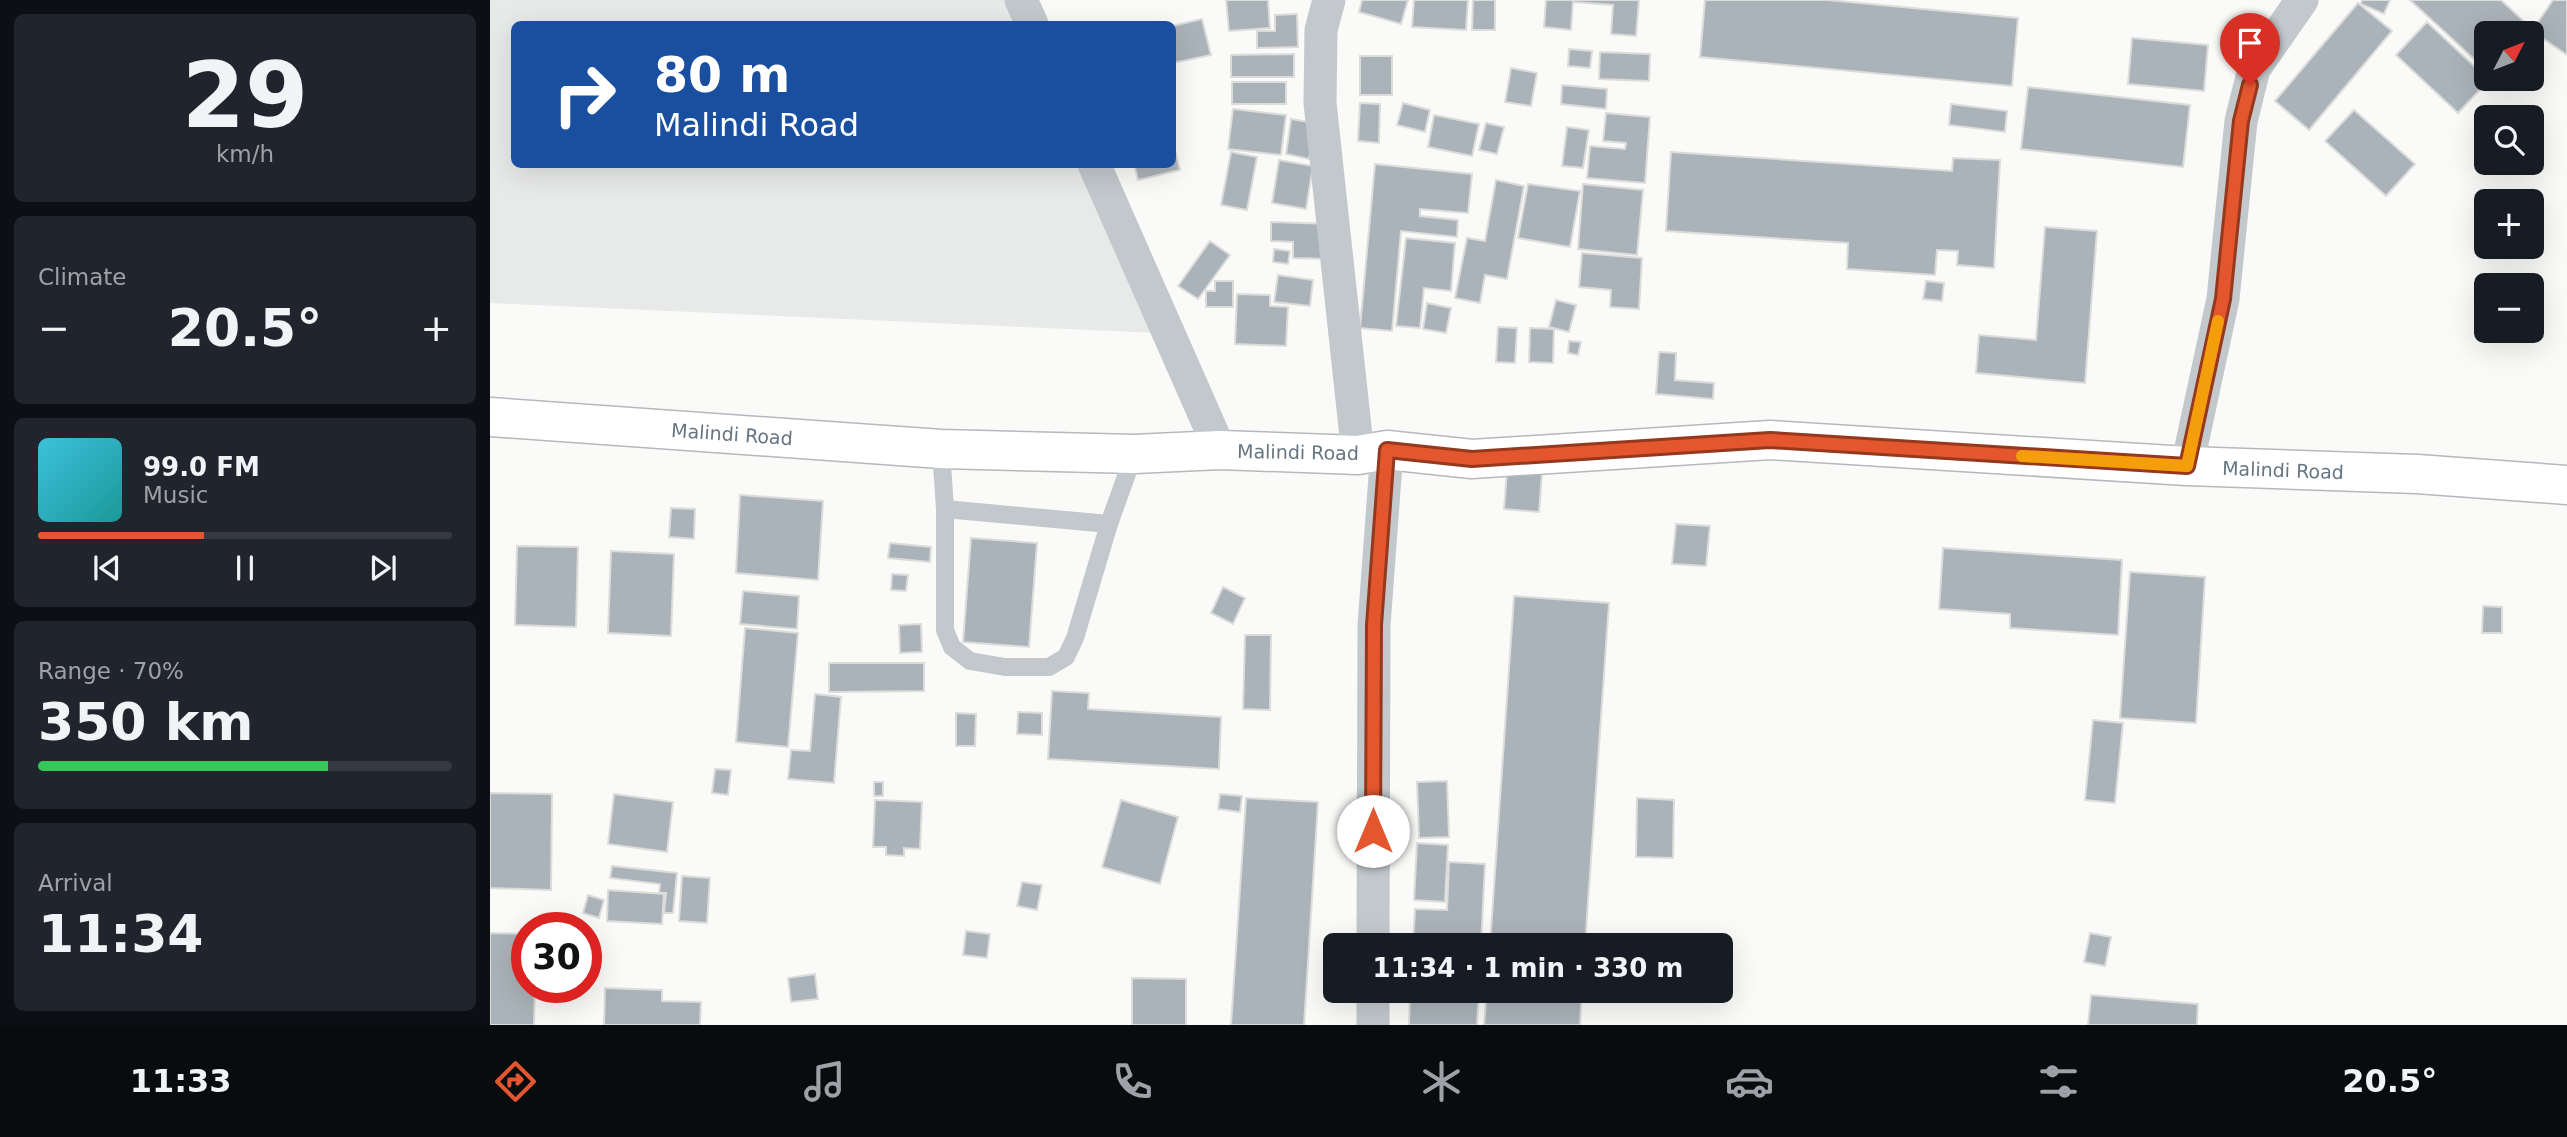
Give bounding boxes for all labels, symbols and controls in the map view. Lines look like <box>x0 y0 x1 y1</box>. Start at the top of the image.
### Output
pin <box>2220 13 2280 85</box>
north arrow <box>2474 21 2544 91</box>
map controls <box>2474 21 2544 343</box>
icon: arrive <box>2231 24 2269 62</box>
text: 29 <box>182 43 308 148</box>
text: 80 m <box>654 47 790 104</box>
icon: right <box>539 49 630 140</box>
button: search <box>2474 105 2544 175</box>
text: Malindi Road <box>654 106 859 144</box>
text: km/h <box>216 141 274 167</box>
button: + <box>2474 189 2544 259</box>
text: Climate <box>38 264 127 290</box>
button: − <box>2474 273 2544 343</box>
text: 20.5° <box>168 298 322 358</box>
text: − <box>38 306 70 350</box>
text: + <box>420 306 452 350</box>
street label: Malindi Road <box>671 419 793 449</box>
street label: Malindi Road <box>1237 440 1359 464</box>
text: 99.0 FM <box>143 452 260 482</box>
street label: Malindi Road <box>2222 457 2344 483</box>
text: Music <box>143 482 208 508</box>
icon: previous <box>88 549 126 587</box>
icon: pause <box>226 549 264 587</box>
icon: next <box>364 549 402 587</box>
text: Range · 70% <box>38 658 184 684</box>
text: 350 km <box>38 692 253 752</box>
position arrow <box>1336 794 1410 868</box>
text: Arrival <box>38 870 113 896</box>
text: 11:34 <box>38 904 204 964</box>
speed limit sign: 30 <box>511 912 602 1003</box>
text: 11:34 · 1 min · 330 m <box>1373 953 1683 983</box>
icon: directions <box>491 1057 540 1106</box>
icon: music <box>800 1057 849 1106</box>
icon: phone <box>1108 1057 1157 1106</box>
icon: climate <box>1417 1057 1466 1106</box>
icon: car <box>1725 1057 1774 1106</box>
icon: filters <box>2034 1057 2083 1106</box>
text: 11:33 <box>130 1062 232 1100</box>
text: 20.5° <box>2342 1062 2437 1100</box>

